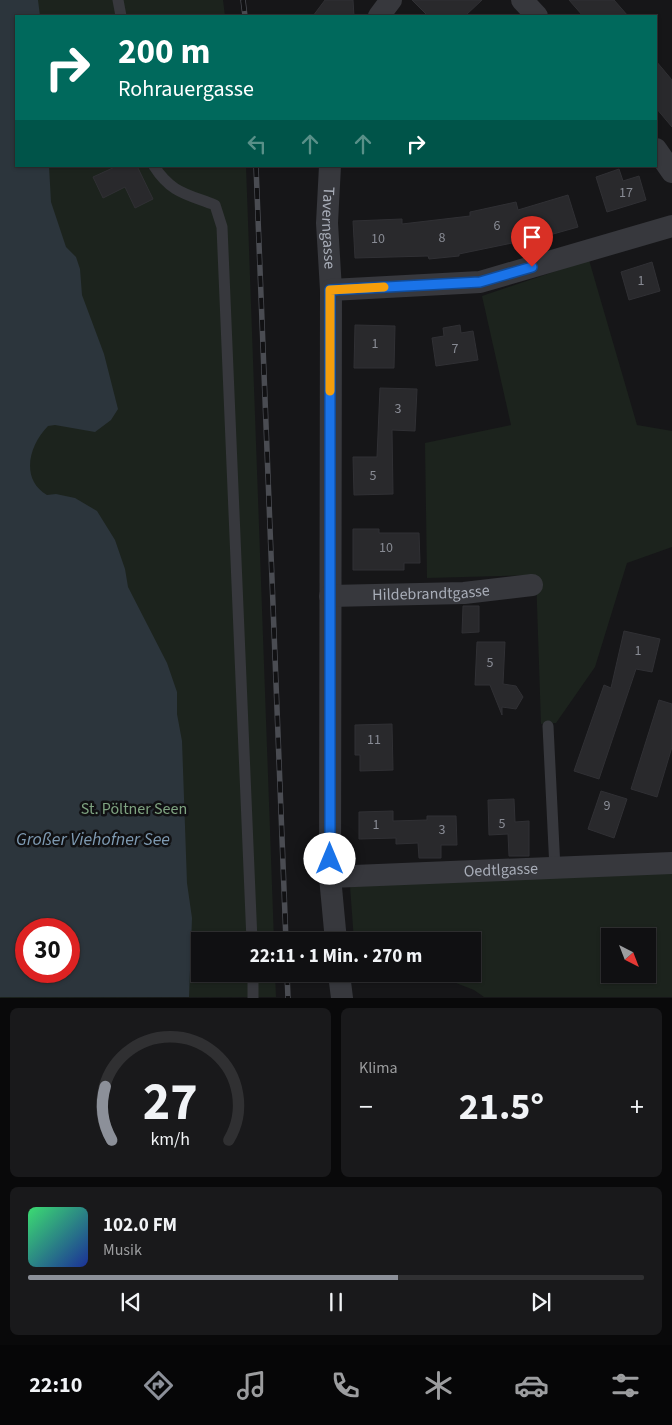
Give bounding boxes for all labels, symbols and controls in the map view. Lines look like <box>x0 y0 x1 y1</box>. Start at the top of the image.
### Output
text: 200 m <box>118 27 210 77</box>
icon: right <box>35 35 100 100</box>
text: Rohrauergasse <box>118 73 254 105</box>
icon: left <box>243 130 271 158</box>
icon: ahead <box>296 130 324 158</box>
icon: ahead <box>349 130 377 158</box>
icon: right <box>402 130 430 158</box>
house number: 17 <box>619 183 633 203</box>
street label: Taverngasse <box>316 186 341 270</box>
house number: 6 <box>494 216 501 236</box>
pin <box>511 216 553 267</box>
icon: arrive <box>518 223 546 251</box>
house number: 8 <box>439 228 446 248</box>
house number: 10 <box>371 229 385 249</box>
house number: 1 <box>638 271 645 291</box>
house number: 1 <box>372 334 379 354</box>
house number: 7 <box>452 339 459 359</box>
house number: 3 <box>395 399 402 419</box>
house number: 5 <box>370 466 377 486</box>
house number: 10 <box>379 538 393 558</box>
street label: Hildebrandtgasse <box>372 579 491 606</box>
house number: 1 <box>635 641 642 661</box>
house number: 5 <box>487 653 494 673</box>
house number: 11 <box>367 730 381 750</box>
house number: 9 <box>604 796 611 816</box>
park label: St. Pöltner Seen <box>81 798 187 820</box>
house number: 5 <box>499 814 506 834</box>
house number: 1 <box>373 815 380 835</box>
house number: 3 <box>439 820 446 840</box>
water label: Großer Viehofner See <box>16 827 170 852</box>
position arrow <box>303 832 355 884</box>
street label: Oedtlgasse <box>463 857 538 883</box>
speed limit sign: 30 <box>15 918 80 983</box>
north arrow <box>601 928 656 982</box>
map controls <box>601 928 656 983</box>
text: 22:11 · 1 Min. · 270 m <box>250 943 422 970</box>
text: Klima <box>359 1057 398 1079</box>
text: 27 <box>143 1066 198 1140</box>
text: 21.5° <box>459 1080 544 1134</box>
text: − <box>359 1087 373 1127</box>
text: + <box>630 1087 644 1127</box>
text: km/h <box>151 1127 190 1152</box>
text: 102.0 FM <box>103 1212 177 1239</box>
text: Musik <box>103 1239 142 1261</box>
icon: previous <box>117 1288 145 1316</box>
icon: pause <box>322 1288 350 1316</box>
icon: next <box>527 1288 555 1316</box>
icon: directions <box>141 1368 176 1403</box>
icon: music <box>234 1368 269 1403</box>
icon: phone <box>328 1368 363 1403</box>
icon: climate <box>421 1368 456 1403</box>
icon: car <box>514 1368 549 1403</box>
icon: filters <box>608 1368 643 1403</box>
text: 22:10 <box>29 1369 82 1401</box>

